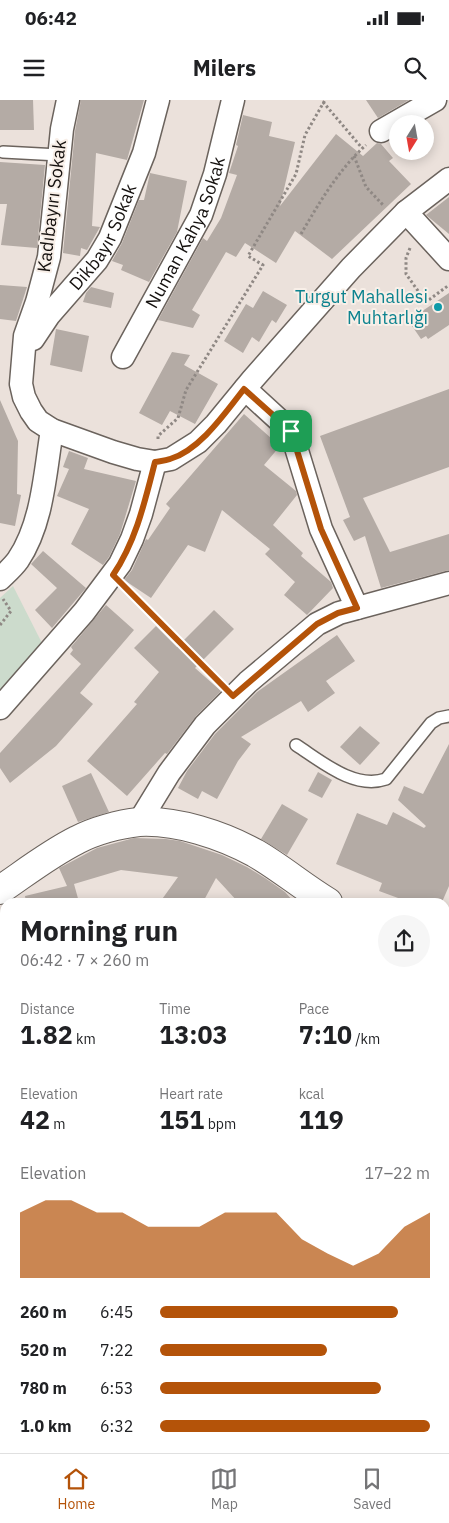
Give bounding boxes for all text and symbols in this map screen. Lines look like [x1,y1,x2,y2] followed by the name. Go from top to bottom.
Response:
[25,6,77,30] text: 06:42
[193,53,256,82] text: Milers
[20,54,48,82] icon: menu
[401,54,429,82] icon: search
[389,115,434,160] north arrow
[389,115,434,160] map controls
[32,138,71,274] street label: Kadıbayırı Sokak
[140,154,230,312] street label: Numan Kahya Sokak
[64,180,142,295] street label: Dikbayır Sokak
[295,285,428,329] place label: Turgut Mahallesi Muhtarlığı
[432,301,444,313] marker: Turgut Mahallesi Muhtarlığı
[270,410,312,452] pin
[277,417,305,445] icon: arrive
[20,912,178,949] text: Morning run
[378,915,430,967] button: share
[20,950,149,970] text: 06:42 · 7 × 260 m
[20,1000,75,1018] text: Distance
[159,1000,191,1018] text: Time
[299,1000,329,1018] text: Pace
[20,1018,73,1051] text: 1.82
[159,1018,228,1051] text: 13:03
[299,1018,352,1051] text: 7:10
[73,1030,96,1048] text: km
[352,1030,380,1048] text: /km
[20,1085,78,1103] text: Elevation
[159,1085,223,1103] text: Heart rate
[299,1085,324,1103] text: kcal
[20,1103,50,1136] text: 42
[159,1103,204,1136] text: 151
[299,1103,344,1136] text: 119
[50,1115,66,1133] text: m
[204,1115,236,1133] text: bpm
[20,1163,86,1183] text: Elevation
[364,1163,430,1183] text: 17–22 m
[20,1302,67,1322] text: 260 m
[100,1302,133,1322] text: 6:45
[20,1340,67,1360] text: 520 m
[100,1340,133,1360] text: 7:22
[20,1378,67,1398] text: 780 m
[100,1378,133,1398] text: 6:53
[20,1416,71,1436] text: 1.0 km
[100,1416,133,1436] text: 6:32
[58,1465,95,1513] tab: Home
[210,1465,238,1513] tab: Map
[353,1465,391,1513] tab: Saved

